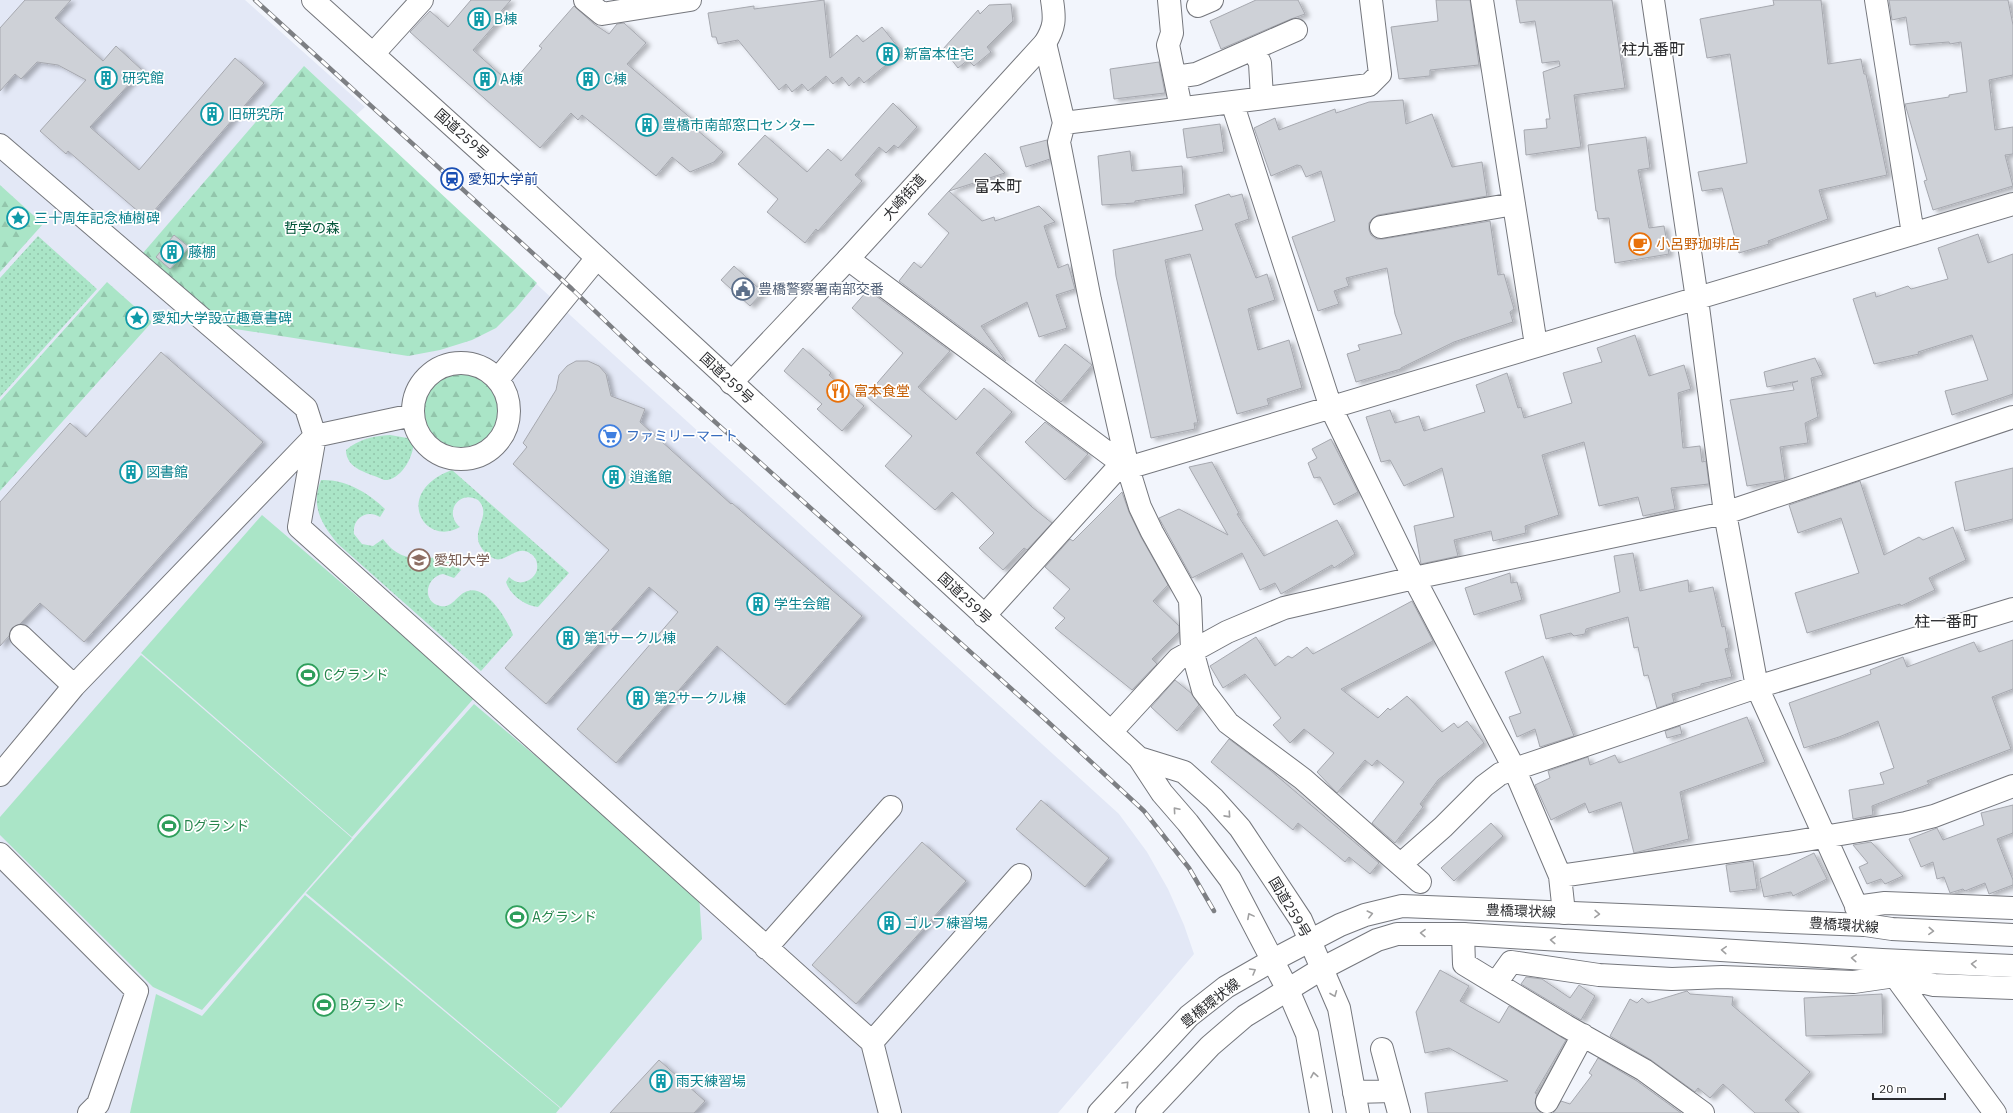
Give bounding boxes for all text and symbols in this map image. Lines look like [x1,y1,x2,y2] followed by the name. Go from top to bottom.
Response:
[466,6,492,32] building icon: B棟
[494,10,517,28] place label: B棟
[1621,39,1685,59] district label: 柱九番町
[875,41,901,67] building icon: 新富本住宅
[904,45,974,63] place label: 新富本住宅
[93,65,119,91] building icon: 研究館
[472,66,498,92] building icon: A棟
[575,66,601,92] building icon: C棟
[122,69,164,87] place label: 研究館
[500,70,523,88] place label: A棟
[604,70,627,88] place label: C棟
[199,101,225,127] building icon: 旧研究所
[228,105,284,123] place label: 旧研究所
[431,105,493,163] street label: 国道259号
[634,112,660,138] building icon: 豊橋市南部窓口センター
[662,116,816,134] place label: 豊橋市南部窓口センター
[439,166,465,192] station icon: 愛知大学前
[468,170,538,188] place label: 愛知大学前
[879,170,929,224] street label: 大崎街道
[974,176,1022,196] district label: 富本町
[5,205,31,231] place icon: 三十周年記念植樹碑
[34,209,160,227] place label: 三十周年記念植樹碑
[284,219,340,237] park label: 哲学の森
[1627,231,1653,257] cafe icon: 小呂野珈琲店
[1656,235,1740,253] place label: 小呂野珈琲店
[159,239,185,265] building icon: 藤棚
[188,243,216,261] place label: 藤棚
[730,276,756,302] public building icon: 豊橋警察署南部交番
[758,280,884,298] place label: 豊橋警察署南部交番
[124,305,150,331] place icon: 愛知大学設立趣意書碑
[152,309,292,327] place label: 愛知大学設立趣意書碑
[696,349,758,407] street label: 国道259号
[825,378,851,404] restaurant icon: 富本食堂
[854,382,910,400] place label: 富本食堂
[597,423,623,449] supermarket icon: ファミリーマート
[626,427,738,445] place label: ファミリーマート
[118,459,144,485] building icon: 図書館
[146,463,188,481] place label: 図書館
[601,464,627,490] building icon: 逍遙館
[630,468,672,486] place label: 逍遙館
[406,547,432,573] school or university icon: 愛知大学
[434,551,490,569] place label: 愛知大学
[934,569,996,627] street label: 国道259号
[745,591,771,617] building icon: 学生会館
[774,595,830,613] place label: 学生会館
[1914,611,1978,631] district label: 柱一番町
[555,625,581,651] building icon: 第1サークル棟
[584,629,676,647] place label: 第1サークル棟
[295,662,321,688] sports icon: Cグランド
[324,666,389,684] place label: Cグランド
[625,685,651,711] building icon: 第2サークル棟
[654,689,746,707] place label: 第2サークル棟
[1174,807,1181,814] one-way arrow
[1224,810,1231,818] one-way arrow
[156,813,182,839] sports icon: Dグランド
[184,817,249,835] place label: Dグランド
[1265,874,1315,940] street label: 国道259号
[1486,901,1556,921] street label: 豊橋環状線
[504,904,530,930] sports icon: Aグランド
[532,908,597,926] place label: Aグランド
[876,910,902,936] building icon: ゴルフ練習場
[1366,910,1373,919] one-way arrow
[1594,910,1600,918] one-way arrow
[1247,913,1254,921] one-way arrow
[904,914,988,932] place label: ゴルフ練習場
[1808,914,1880,936] street label: 豊橋環状線
[1928,926,1934,935] one-way arrow
[1420,929,1426,937] one-way arrow
[1549,935,1556,944] one-way arrow
[1721,946,1727,955] one-way arrow
[1851,954,1857,963] one-way arrow
[1971,960,1977,968] one-way arrow
[1249,968,1256,975] one-way arrow
[1177,974,1243,1032] street label: 豊橋環状線
[1329,991,1337,998] one-way arrow
[311,992,337,1018] sports icon: Bグランド
[340,996,405,1014] place label: Bグランド
[648,1068,674,1094] building icon: 雨天練習場
[1310,1071,1319,1078] one-way arrow
[676,1072,746,1090] place label: 雨天練習場
[1873,1075,1945,1101] scale bar
[1121,1081,1128,1089] one-way arrow
[1879,1081,1907,1096] text: 20 m

